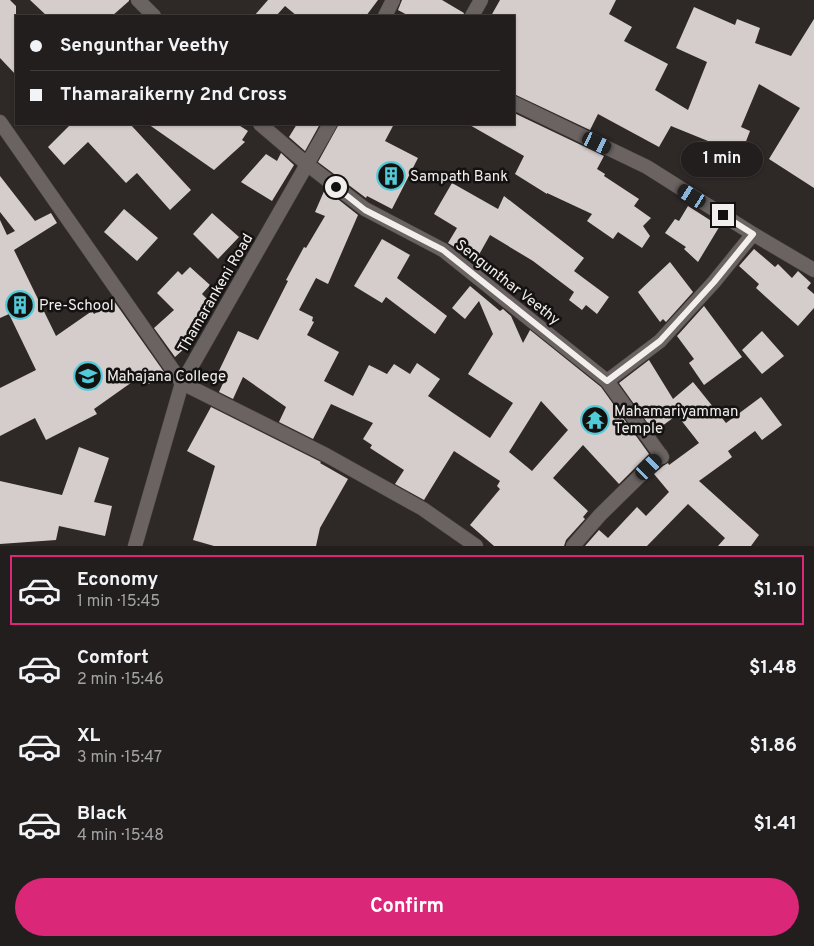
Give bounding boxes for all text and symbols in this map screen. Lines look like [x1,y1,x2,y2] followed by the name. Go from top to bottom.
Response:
[60,34,229,58] text: Sengunthar Veethy
[60,83,287,107] text: Thamaraikerny 2nd Cross
[580,130,613,156] car
[682,142,764,178] callout: 1 min
[703,149,741,169] text: 1 min
[376,161,406,191] building icon: Sampath Bank
[410,168,508,187] place label: Sampath Bank
[325,176,347,198] route start
[675,182,708,210] car
[712,204,734,226] route end
[174,231,258,357] street label: Thamarankeni Road
[451,236,563,330] street label: Sengunthar Veethy
[5,290,35,320] building icon: Pre-School
[39,297,114,316] place label: Pre-School
[73,361,103,391] school or university icon: Mahajana College
[107,368,226,387] place label: Mahajana College
[614,403,738,439] place label: Mahamariyamman Temple
[580,405,610,435] temple icon: Mahamariyamman Temple
[632,451,665,483] car
[17,568,62,613] icon: car
[77,568,158,592] text: Economy
[753,578,797,602] text: $1.10
[77,592,160,612] text: 1 min · 15:45
[17,646,62,691] icon: car
[77,646,149,670] text: Comfort
[749,656,797,680] text: $1.48
[77,670,164,690] text: 2 min · 15:46
[17,724,62,769] icon: car
[77,724,100,748] text: XL
[750,734,797,758] text: $1.86
[77,748,162,768] text: 3 min · 15:47
[17,802,62,847] icon: car
[77,802,127,826] text: Black
[753,812,797,836] text: $1.41
[77,826,164,846] text: 4 min · 15:48
[15,878,799,936] button: Confirm

